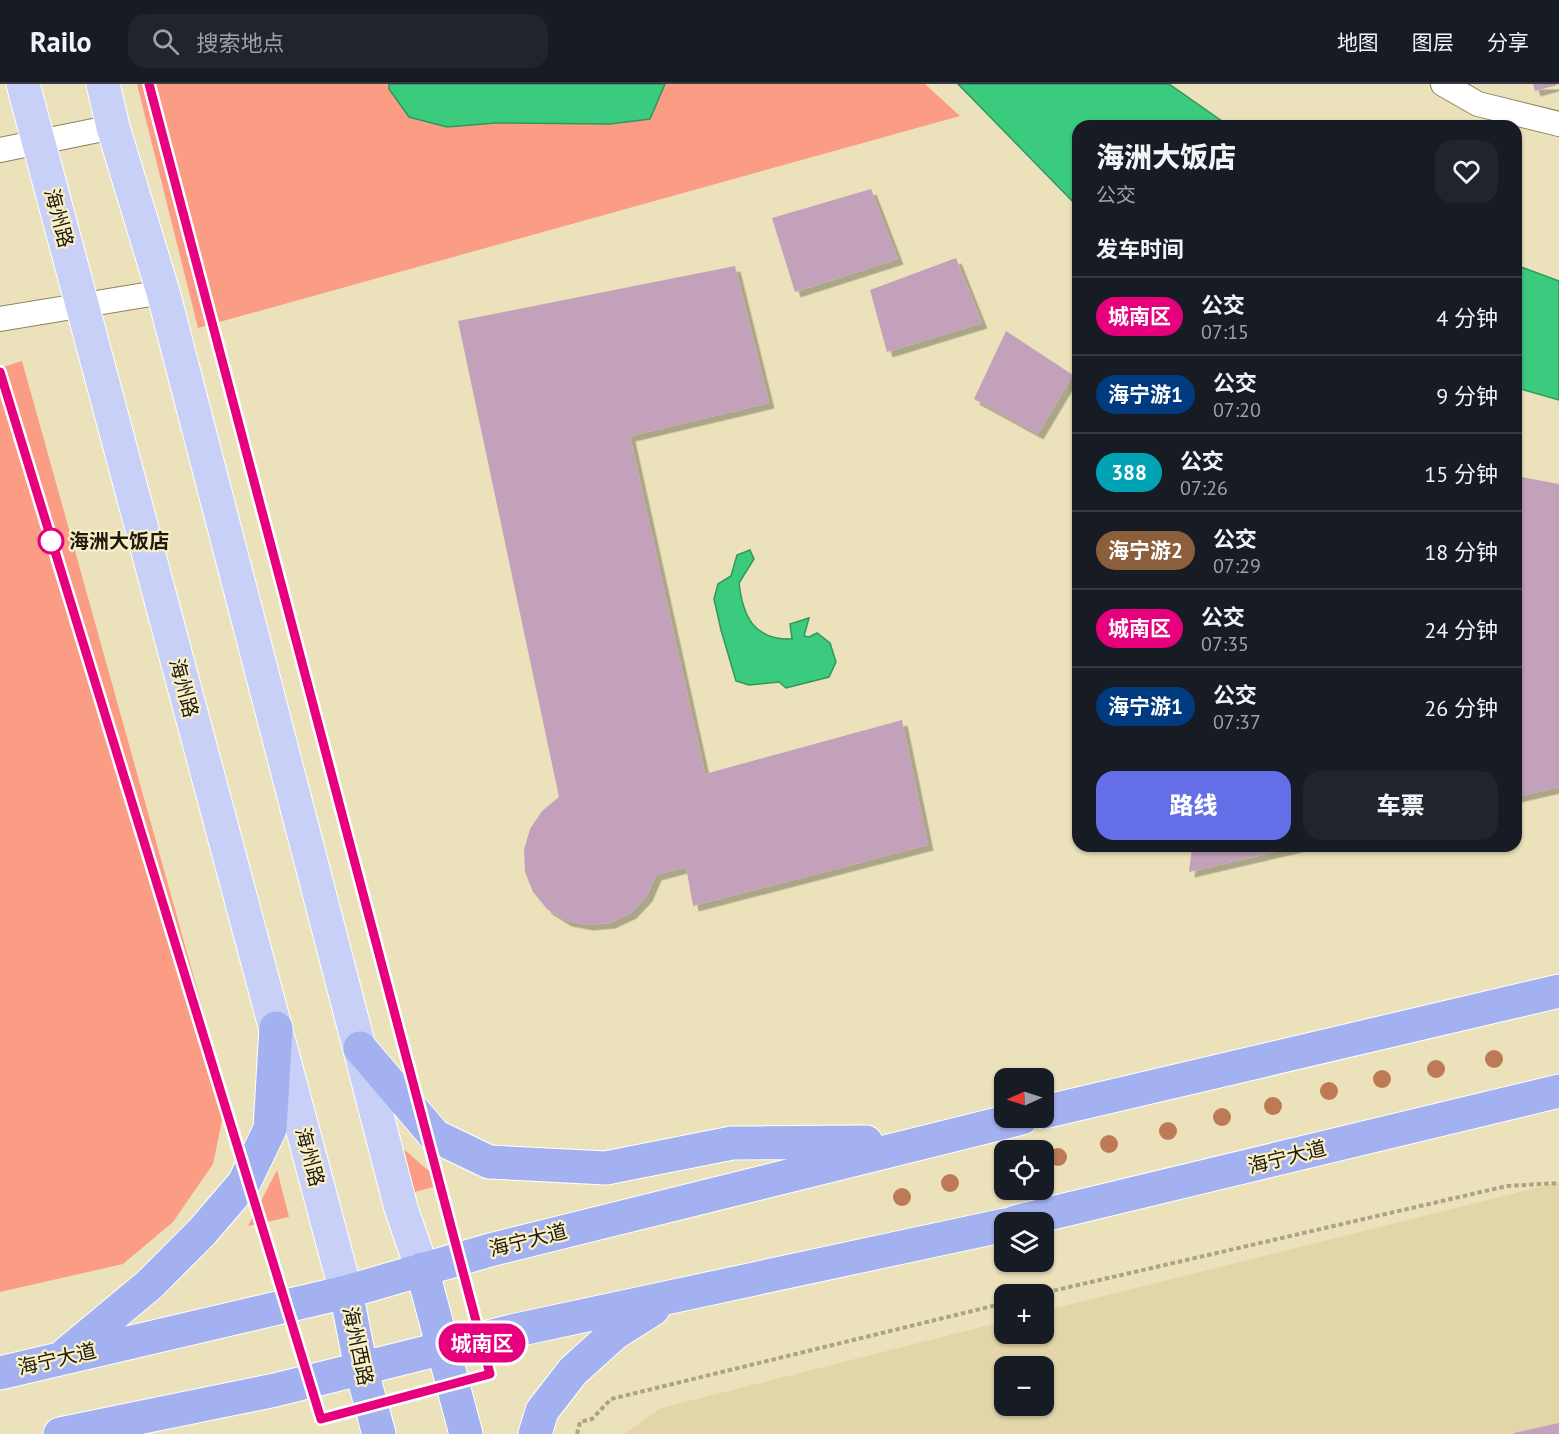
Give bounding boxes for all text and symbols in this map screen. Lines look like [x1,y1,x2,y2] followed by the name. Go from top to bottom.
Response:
[128,14,548,68] search box
[30,23,92,60] text: Railo
[149,25,182,58] icon: search
[197,29,285,57] text: 搜索地点
[1337,29,1379,56] text: 地图
[1412,29,1454,56] text: 图层
[1487,29,1529,56] text: 分享
[1096,138,1236,175] text: 海洲大饭店
[1435,140,1498,203] button: heart
[1096,182,1136,208] text: 公交
[39,186,79,250] street label: 海州路
[1096,235,1184,263] text: 发车时间
[1201,291,1245,319] text: 公交
[1108,303,1171,330] text: 城南区
[1436,304,1498,332] text: 4 分钟
[1201,319,1249,345] text: 07:15
[1213,369,1257,397] text: 公交
[1108,381,1183,408] text: 海宁游1
[1436,382,1498,410] text: 9 分钟
[1213,397,1261,423] text: 07:20
[1180,447,1224,475] text: 公交
[1111,459,1147,486] text: 388
[1424,460,1498,488] text: 15 分钟
[1180,475,1228,501] text: 07:26
[1213,525,1257,553] text: 公交
[38,528,64,554] marker: 海洲大饭店
[69,528,169,554] place label: 海洲大饭店
[1108,537,1183,564] text: 海宁游2
[1424,538,1498,566] text: 18 分钟
[1213,553,1261,579] text: 07:29
[1201,603,1245,631] text: 公交
[1108,615,1171,642] text: 城南区
[1424,616,1498,644] text: 24 分钟
[1201,631,1249,657] text: 07:35
[164,656,204,720] street label: 海州路
[1213,681,1257,709] text: 公交
[1108,693,1183,720] text: 海宁游1
[1424,694,1498,722] text: 26 分钟
[1213,709,1261,735] text: 07:37
[1096,771,1291,840] button: 路线
[1303,771,1498,840] button: 车票
[994,1068,1054,1128] north arrow
[994,1068,1054,1416] map controls
[290,1125,330,1189] street label: 海州路
[1245,1135,1329,1179] street label: 海宁大道
[994,1140,1054,1200] button: locate
[994,1212,1054,1272] button: layers
[486,1218,570,1262] street label: 海宁大道
[994,1284,1054,1344] button: +
[337,1304,379,1388] street label: 海州西路
[448,1324,516,1362] line badge: 城南区
[451,1330,514,1357] text: 城南区
[15,1337,99,1381] street label: 海宁大道
[994,1356,1054,1416] button: −

